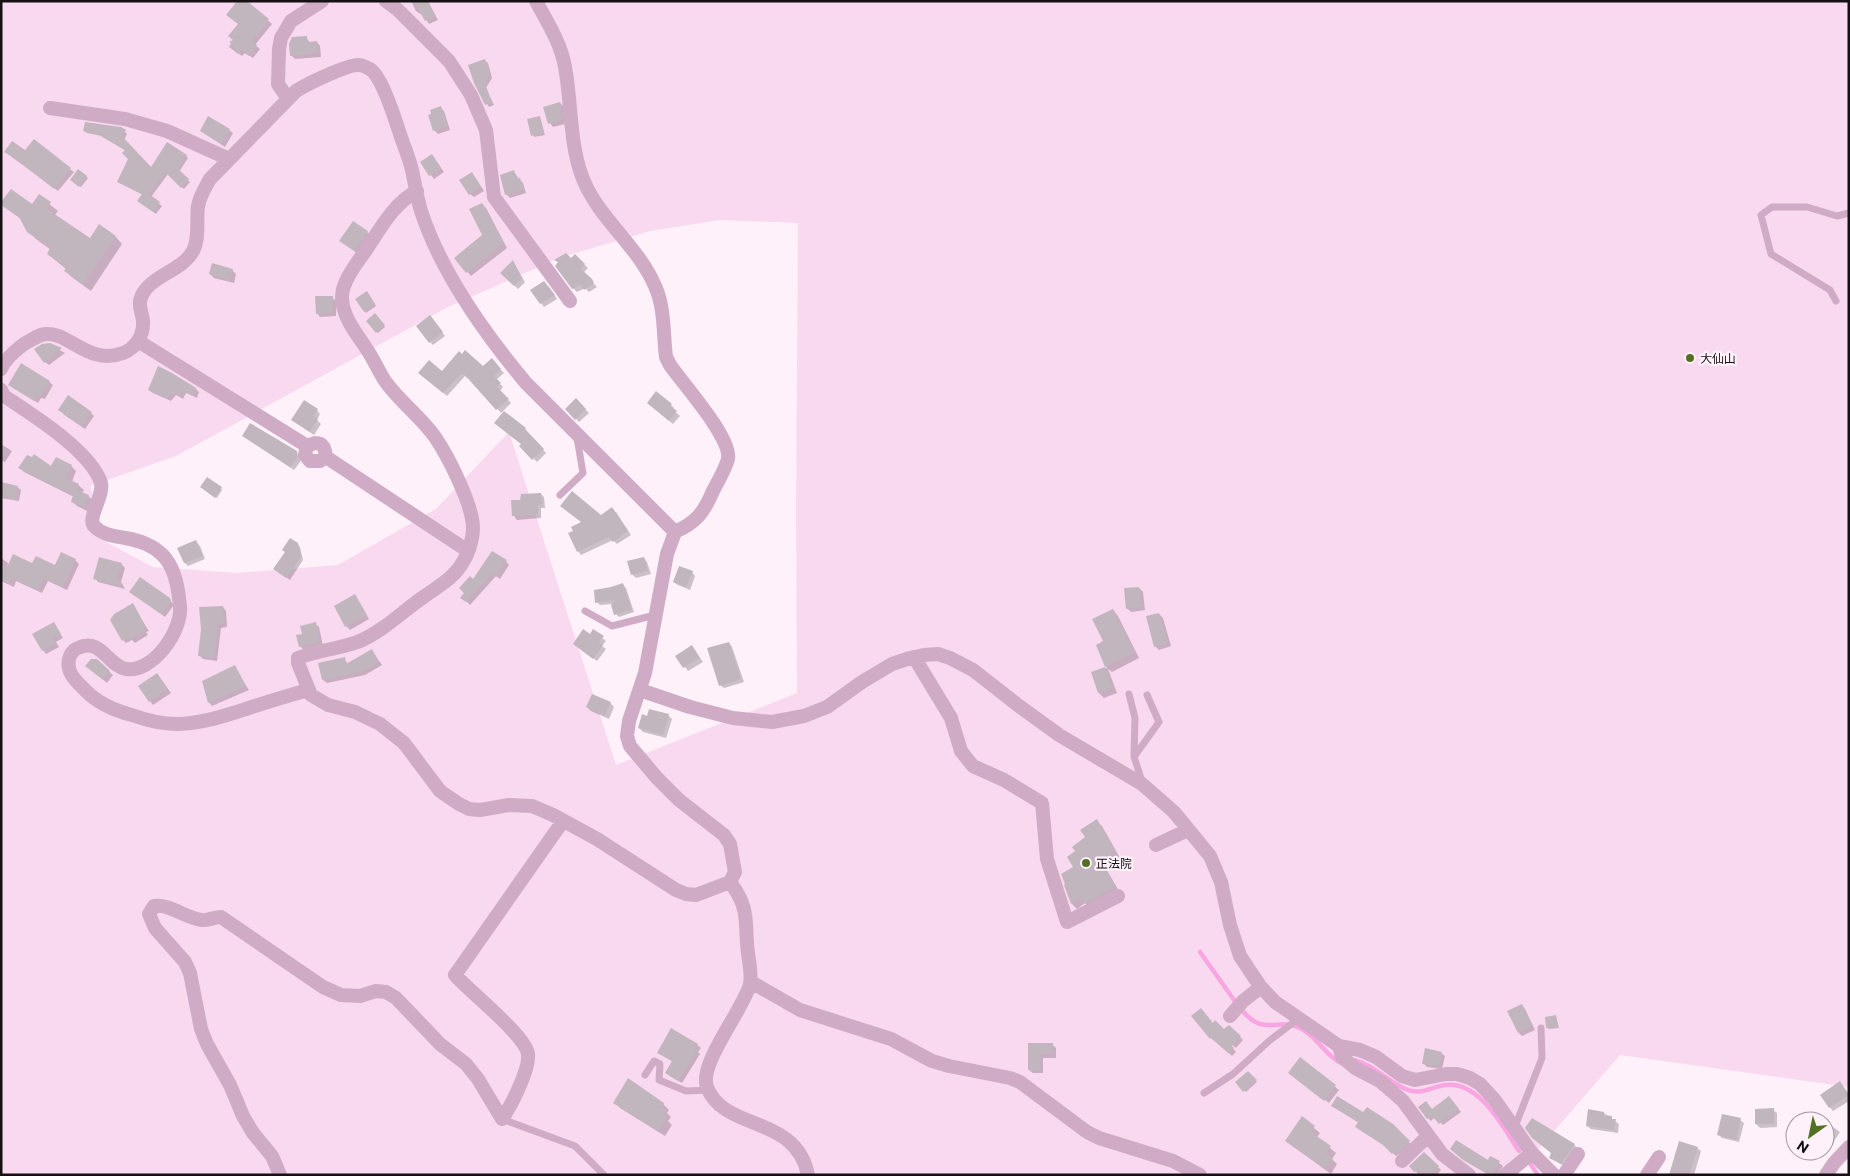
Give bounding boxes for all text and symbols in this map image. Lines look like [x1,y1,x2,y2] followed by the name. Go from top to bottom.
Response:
[1700,351,1736,365] place label: 大仙山
[1684,352,1696,364] marker: 大仙山
[1096,856,1132,870] place label: 正法院
[1080,857,1092,869] marker: 正法院
[1785,1111,1835,1161] north arrow
[1794,1137,1812,1157] text: N

